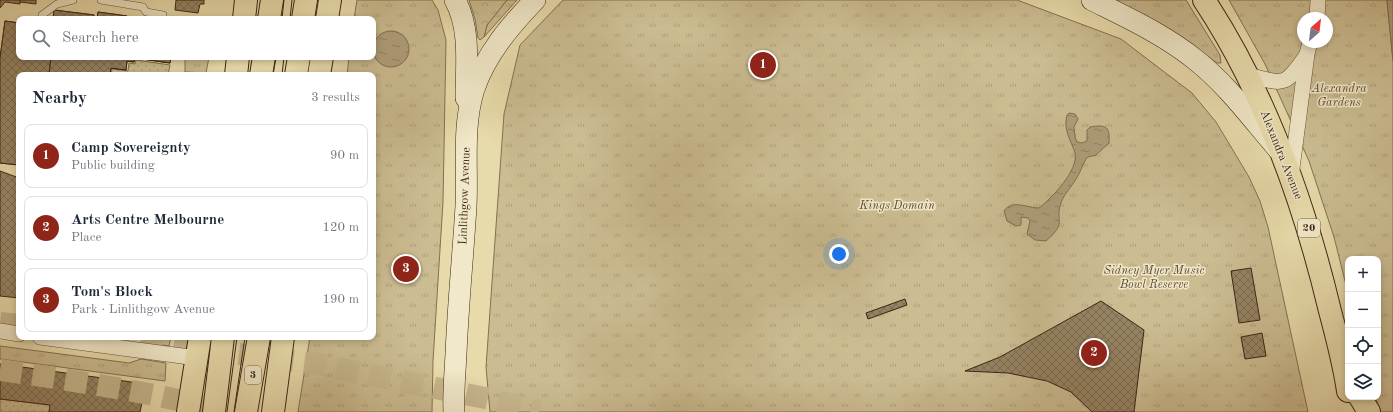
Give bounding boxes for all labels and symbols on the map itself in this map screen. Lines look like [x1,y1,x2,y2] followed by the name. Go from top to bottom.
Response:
[1297,12,1333,48] north arrow
[750,50,776,80] pin: 1
[1310,83,1367,109] park label: Alexandra Gardens
[1258,109,1305,202] street label: Alexandra Avenue
[457,146,473,245] street label: Linlithgow Avenue
[858,200,935,212] park label: Kings Domain
[1298,219,1320,237] road number: 20
[829,244,849,264] your location
[393,254,419,284] pin: 3
[1103,265,1205,291] park label: Sidney Myer Music Bowl Reserve
[1081,338,1107,368] pin: 2
[245,366,261,384] road number: 3

